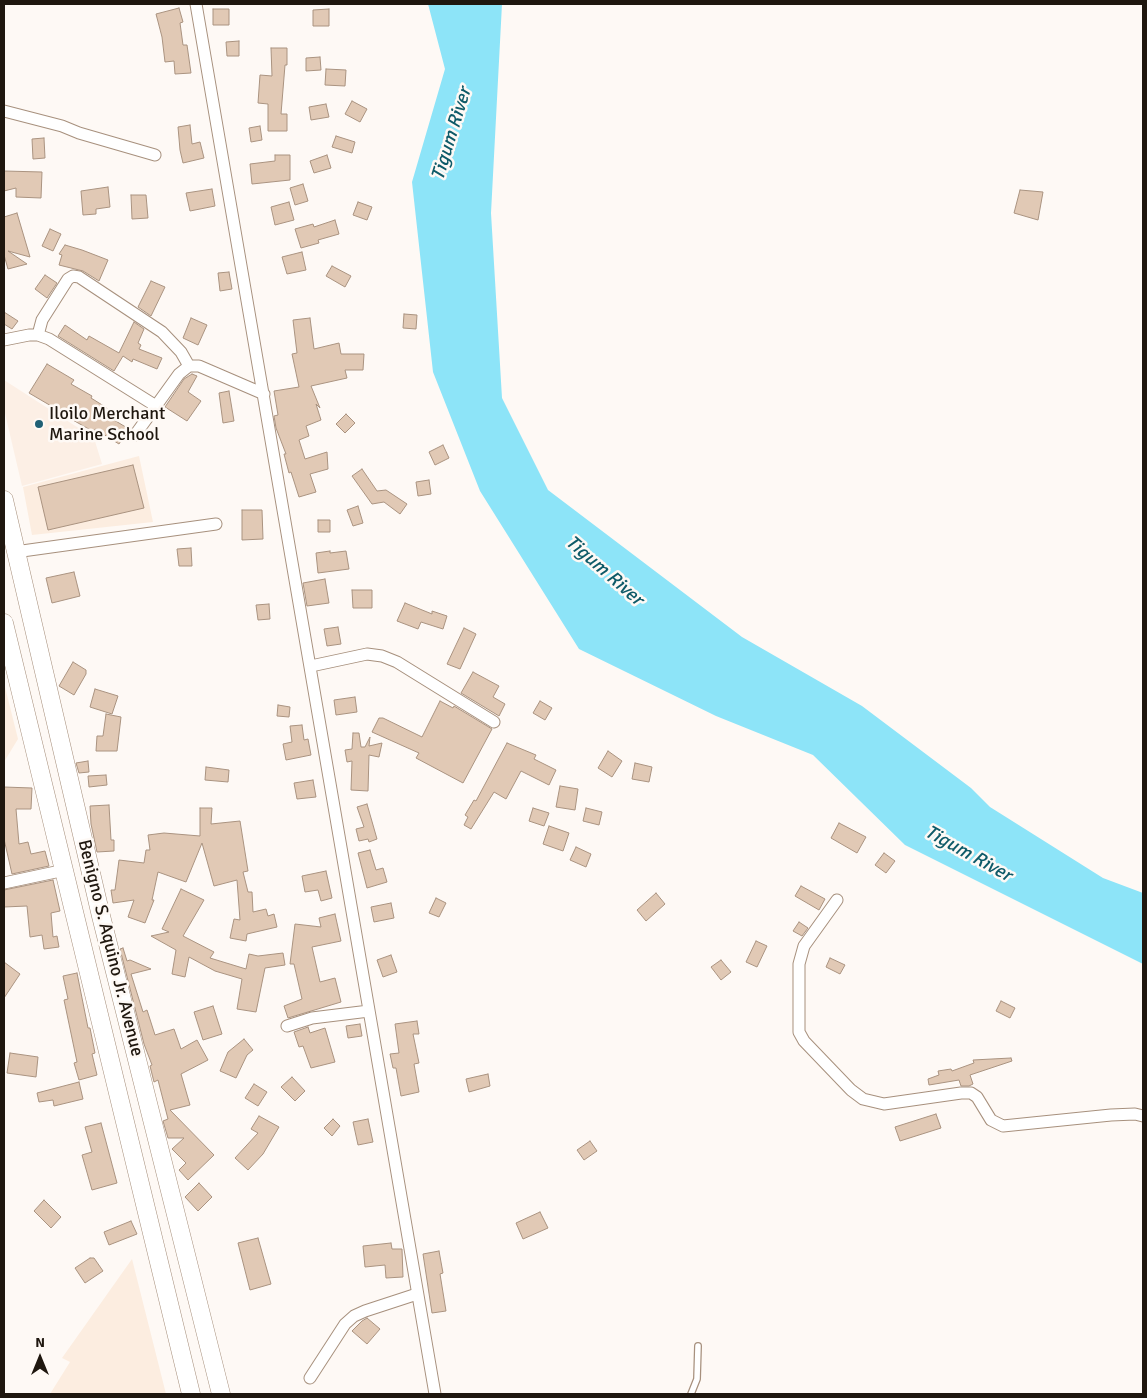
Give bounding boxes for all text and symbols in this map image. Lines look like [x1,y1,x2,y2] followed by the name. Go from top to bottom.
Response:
[427,85,477,183] water label: Tigum River
[49,403,165,446] place label: Iloilo Merchant Marine School
[33,418,45,430] marker: Iloilo Merchant Marine School
[560,531,648,611] water label: Tigum River
[921,821,1015,887] water label: Tigum River
[73,837,147,1059] street label: Benigno S. Aquino Jr. Avenue
[15,1333,65,1383] north arrow
[35,1334,45,1351] text: N

